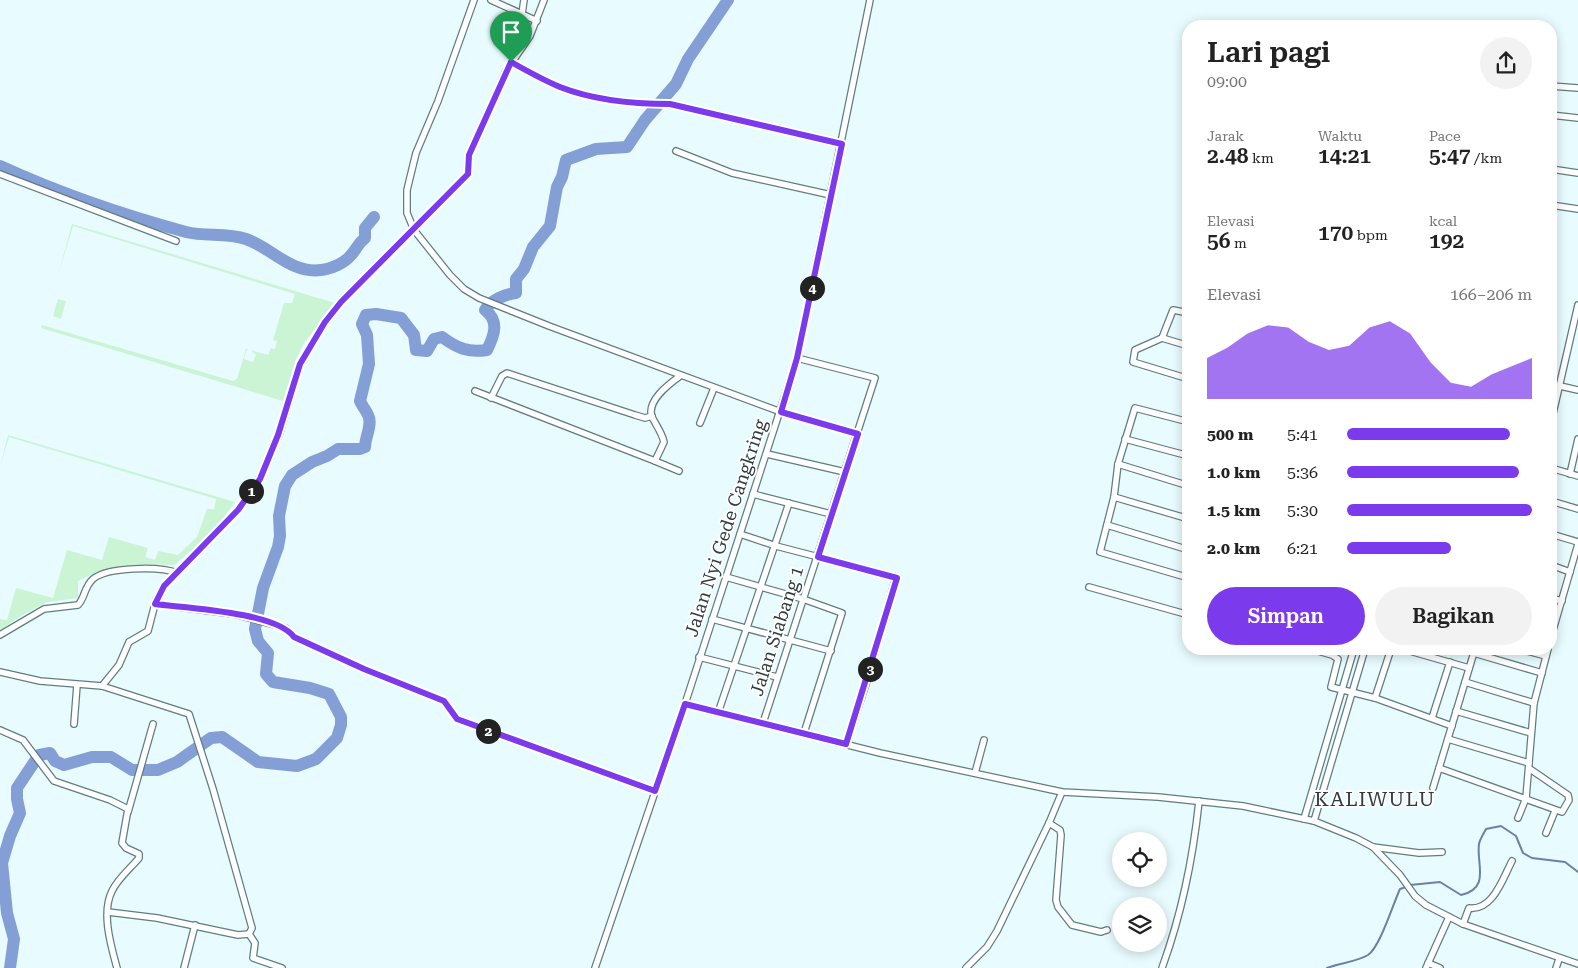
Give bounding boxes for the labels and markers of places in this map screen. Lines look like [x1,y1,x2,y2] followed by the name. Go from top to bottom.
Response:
[490,11,532,62] pin
[800,276,824,300] pin: 4
[238,478,264,504] pin: 1
[858,656,882,682] pin: 3
[476,718,500,744] pin: 2

